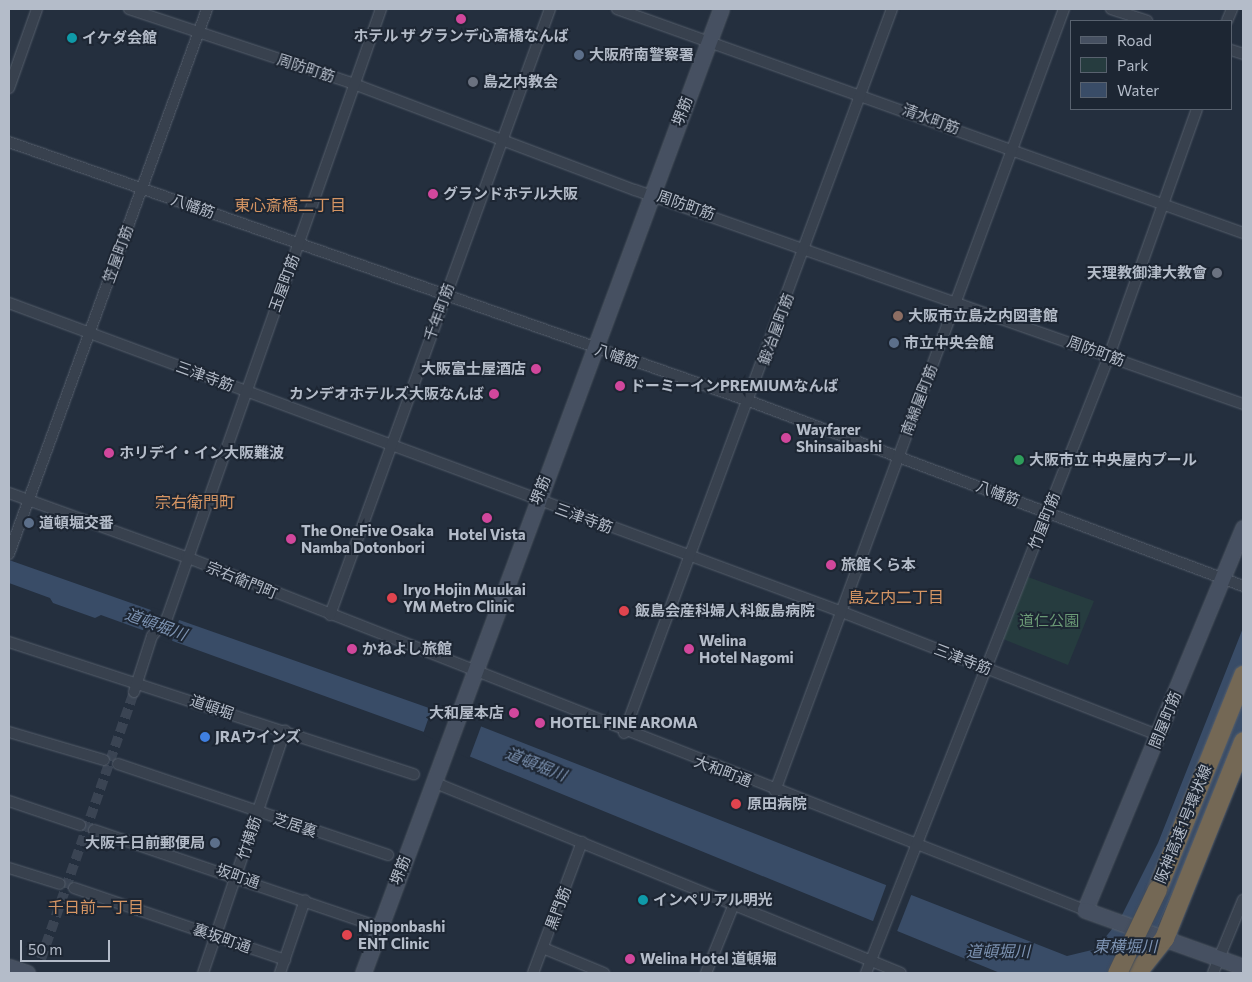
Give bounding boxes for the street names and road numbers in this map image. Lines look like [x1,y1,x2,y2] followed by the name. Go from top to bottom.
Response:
[275,50,337,86] street label: 周防町筋
[668,94,696,128] street label: 堺筋
[900,100,962,138] street label: 清水町筋
[655,187,717,223] street label: 周防町筋
[169,190,217,222] street label: 八幡筋
[99,223,137,285] street label: 笠屋町筋
[265,252,303,314] street label: 玉屋町筋
[420,281,458,343] street label: 千年町筋
[755,291,797,367] street label: 鍛冶屋町筋
[1065,332,1127,370] street label: 周防町筋
[593,340,641,372] street label: 八幡筋
[174,357,236,395] street label: 三津寺筋
[897,362,941,438] street label: 南綿屋町筋
[526,473,554,507] street label: 堺筋
[974,477,1022,509] street label: 八幡筋
[1025,490,1063,552] street label: 竹屋町筋
[553,499,615,537] street label: 三津寺筋
[204,558,280,602] street label: 宗右衛門町
[932,640,994,678] street label: 三津寺筋
[1145,689,1185,751] street label: 問屋町筋
[188,691,236,723] street label: 道頓堀
[692,752,754,790] street label: 大和町通
[1151,762,1215,886] street label: 阪神高速1号環状線
[271,809,319,841] street label: 芝居裏
[233,814,265,862] street label: 竹横筋
[386,853,414,887] street label: 堺筋
[214,860,262,892] street label: 坂町通
[542,884,574,932] street label: 黒門筋
[191,920,253,956] street label: 裏坂町通

